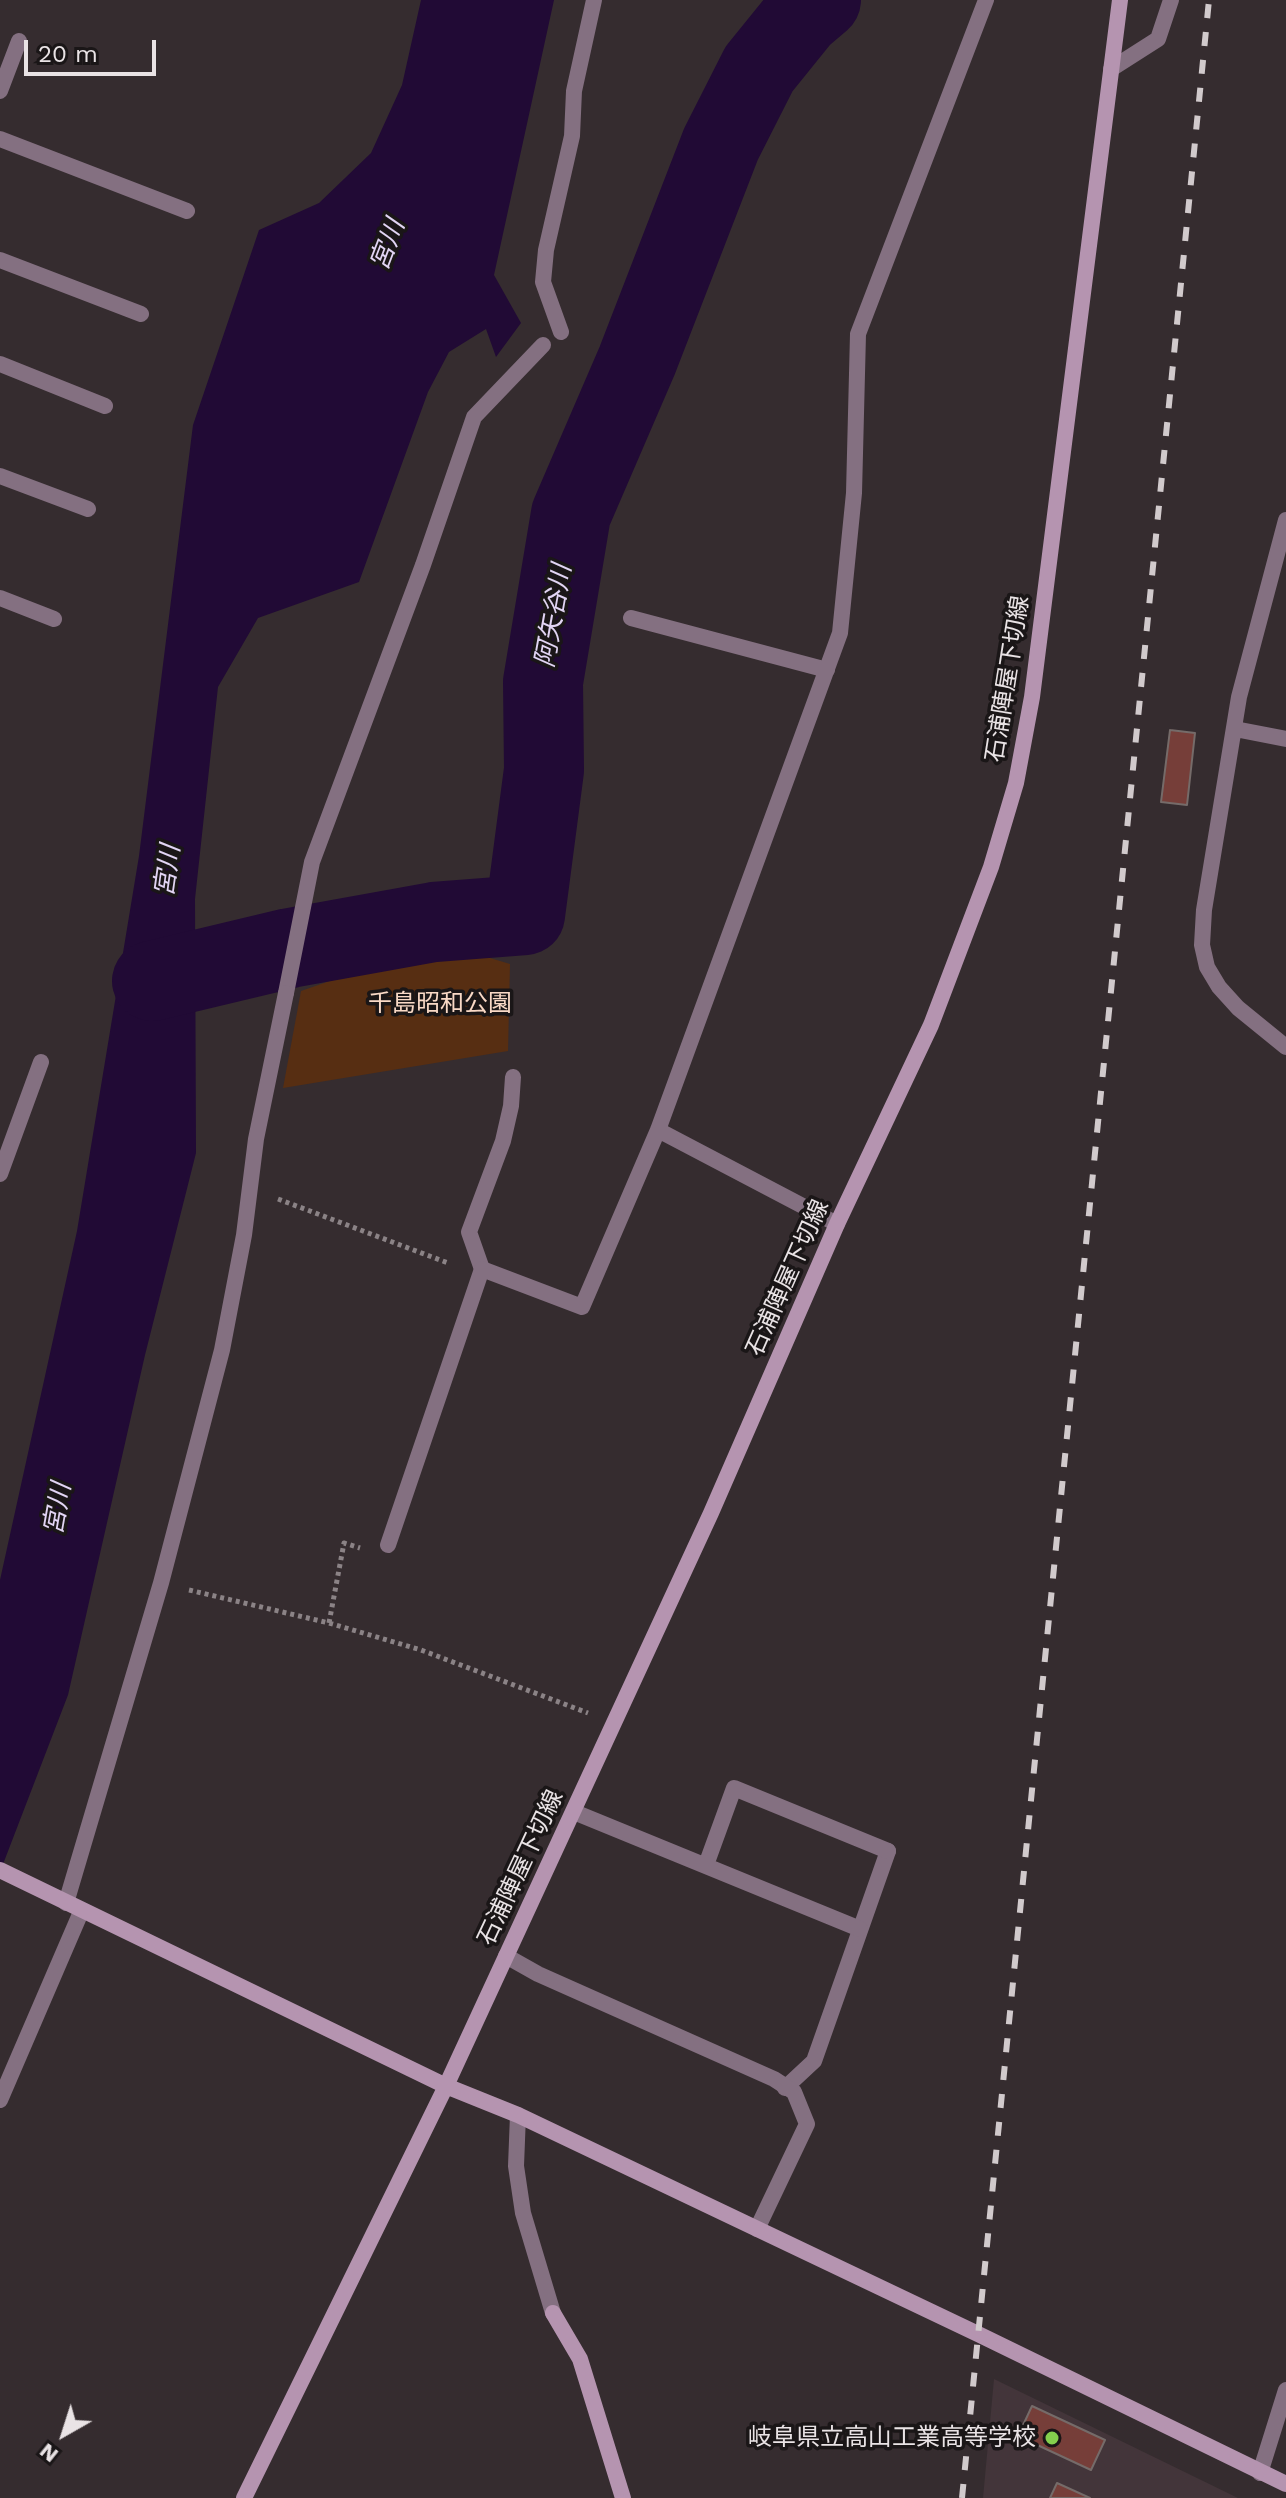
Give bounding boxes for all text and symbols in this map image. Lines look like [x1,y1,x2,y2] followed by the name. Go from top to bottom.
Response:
[28,24,160,74] scale bar
[38,40,98,68] text: 20 m
[364,215,412,275] water label: 宮川
[530,562,578,670] water label: 阿矢谷川
[981,594,1035,764] street label: 石浦陣屋下切線
[149,843,187,899] water label: 宮川
[368,990,512,1018] park label: 千島昭和公園
[741,1195,835,1361] street label: 石浦陣屋下切線
[38,1481,78,1537] water label: 宮川
[472,1786,570,1950] street label: 石浦陣屋下切線
[24,2394,104,2474] north arrow
[748,2424,1036,2452] place label: 岐阜県立高山工業高等学校
[1043,2429,1061,2447] marker: 岐阜県立高山工業高等学校
[34,2438,63,2468] text: N

